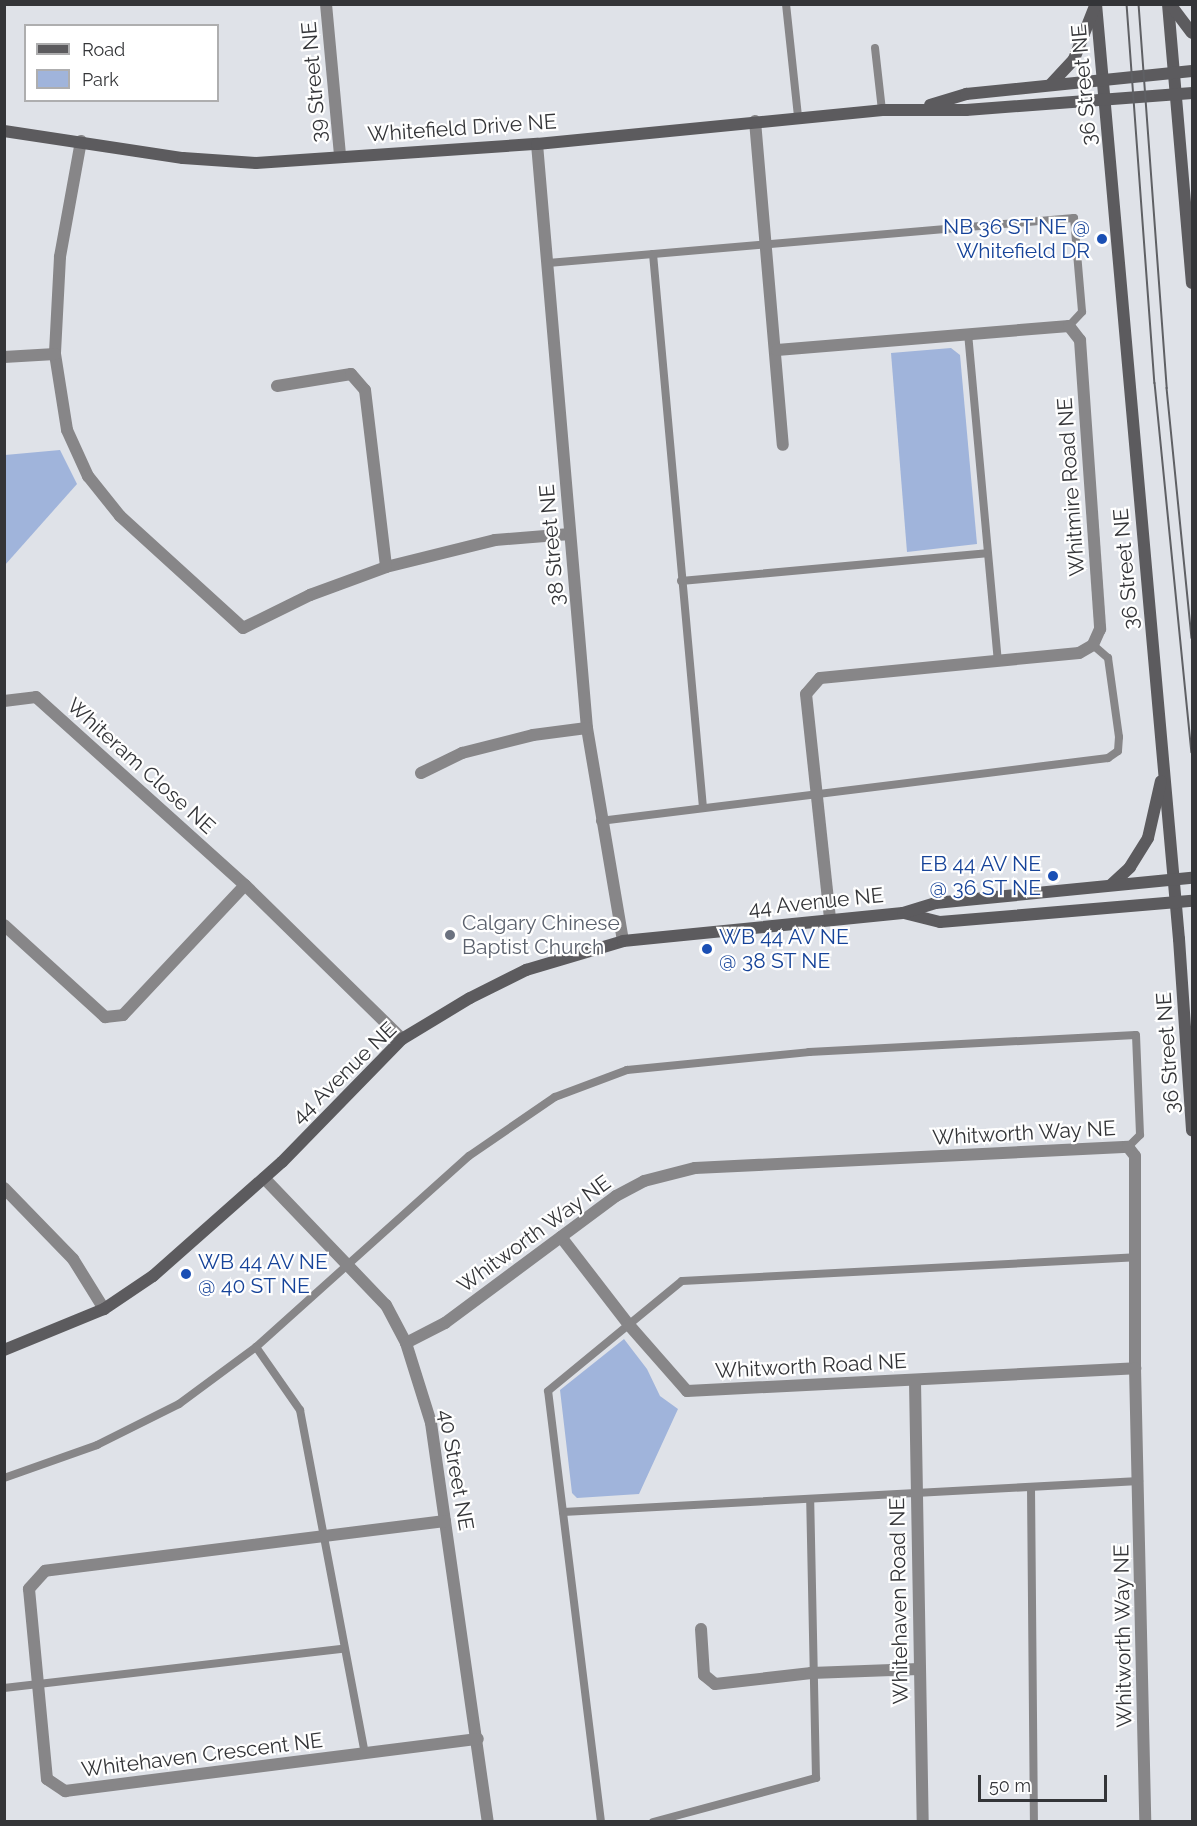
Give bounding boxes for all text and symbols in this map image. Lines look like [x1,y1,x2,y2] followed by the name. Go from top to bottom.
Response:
[296,20,332,144] street label: 39 Street NE
[1066,23,1102,147] street label: 36 Street NE
[24,24,219,102] legend
[82,39,125,60] text: Road
[82,69,119,90] text: Park
[367,109,557,147] street label: Whitefield Drive NE
[942,214,1090,264] place label: NB 36 ST NE @ Whitefield DR
[1095,232,1109,246] marker: NB 36 ST NE @ Whitefield DR
[1052,397,1090,577] street label: Whitmire Road NE
[534,483,570,607] street label: 38 Street NE
[1108,507,1144,631] street label: 36 Street NE
[62,693,220,839] street label: Whiteram Close NE
[919,851,1041,901] place label: EB 44 AV NE @ 36 ST NE
[1046,869,1060,883] marker: EB 44 AV NE @ 36 ST NE
[747,882,885,922] street label: 44 Avenue NE
[462,910,620,960] place label: Calgary Chinese Baptist Church
[719,924,850,974] place label: WB 44 AV NE @ 38 ST NE
[443,928,457,942] marker: Calgary Chinese Baptist Church
[700,942,714,956] marker: WB 44 AV NE @ 38 ST NE
[1151,991,1185,1115] street label: 36 Street NE
[286,1017,402,1129] street label: 44 Avenue NE
[931,1116,1117,1150] street label: Whitworth Way NE
[452,1170,616,1298] street label: Whitworth Way NE
[198,1249,329,1299] place label: WB 44 AV NE @ 40 ST NE
[179,1267,193,1281] marker: WB 44 AV NE @ 40 ST NE
[715,1348,907,1384] street label: Whitworth Road NE
[433,1408,479,1532] street label: 40 Street NE
[885,1497,913,1705] street label: Whitehaven Road NE
[1109,1543,1137,1729] street label: Whitworth Way NE
[80,1728,324,1782] street label: Whitehaven Crescent NE
[981,1763,1110,1801] scale bar
[989,1775,1031,1796] text: 50 m

